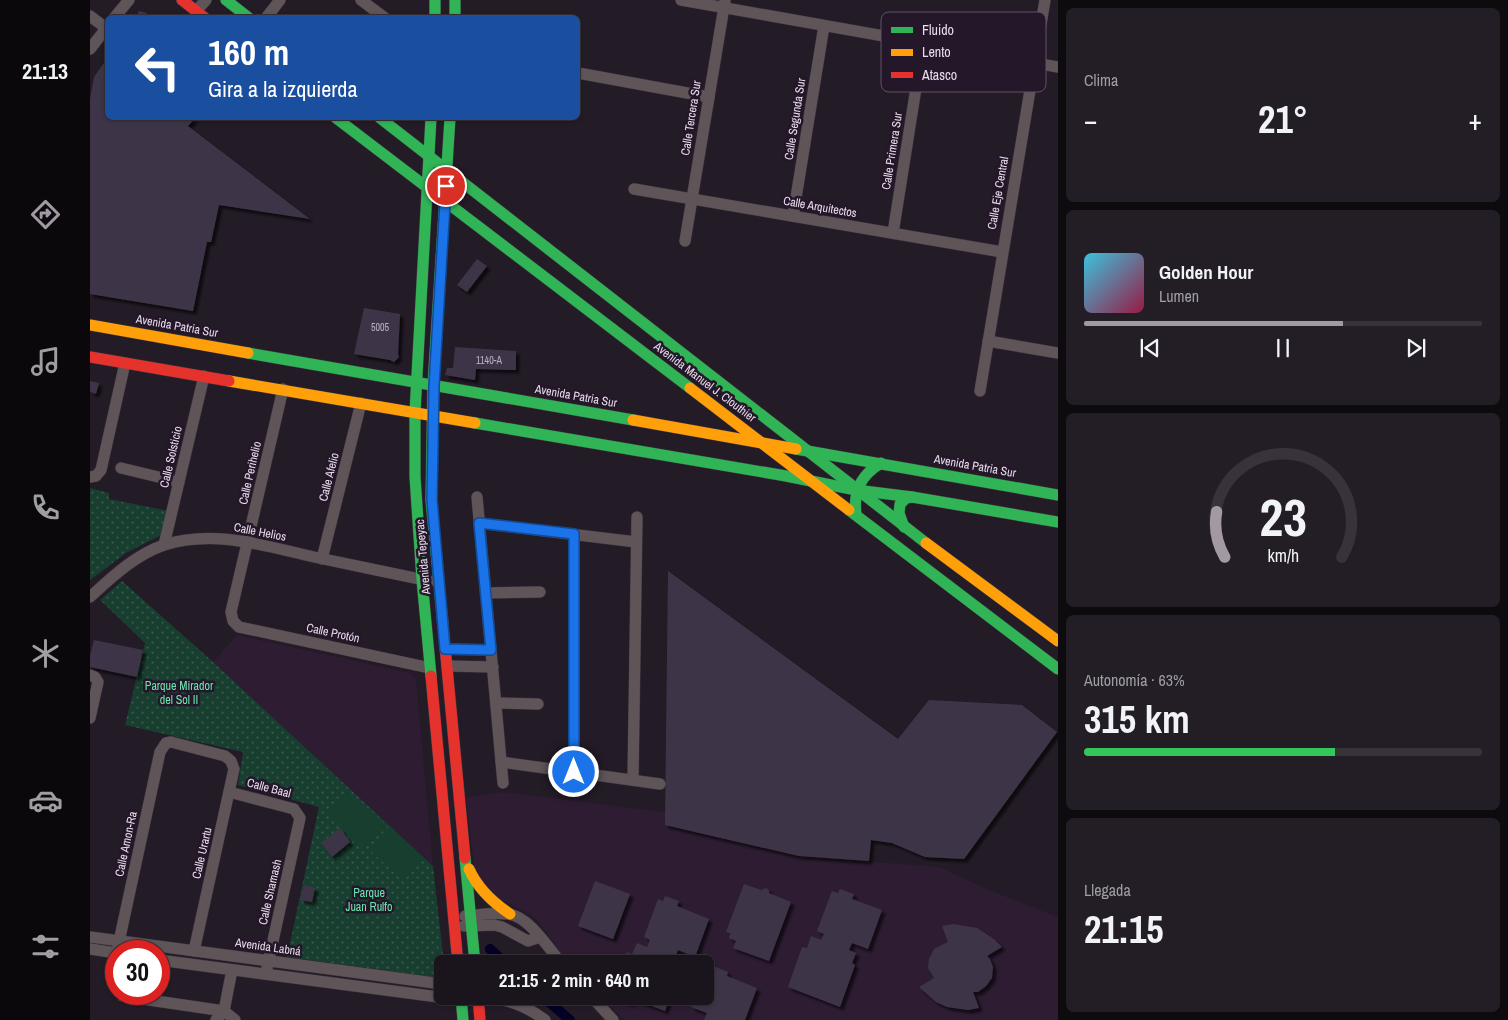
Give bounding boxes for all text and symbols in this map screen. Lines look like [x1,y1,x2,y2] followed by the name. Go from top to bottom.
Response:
[881,12,1046,92] legend
[922,21,954,39] text: Fluido
[208,29,289,76] text: 160 m
[125,35,190,100] icon: left
[922,43,951,61] text: Lento
[22,56,68,86] text: 21:13
[921,66,957,84] text: Atasco
[1084,69,1118,91] text: Clima
[208,74,357,104] text: Gira a la izquierda
[781,76,809,161] street label: Calle Segunda Sur
[677,79,705,157] street label: Calle Tercera Sur
[1258,94,1308,145] text: 21°
[1084,101,1097,139] text: −
[1469,101,1482,139] text: +
[878,110,906,191] street label: Calle Primera Sur
[984,155,1012,231] street label: Calle Eje Central
[425,165,467,207] pin
[432,172,460,200] icon: arrive
[782,193,858,221] street label: Calle Arquitectos
[28,197,63,232] icon: directions
[1159,259,1253,285] text: Golden Hour
[1159,285,1199,307] text: Lumen
[134,311,220,341] street label: Avenida Patria Sur
[371,321,390,334] house number: 5005
[1136,334,1164,362] icon: previous
[1269,334,1297,362] icon: pause
[1402,334,1430,362] icon: next
[650,338,760,426] street label: Avenida Manuel J. Clouthier
[28,344,63,379] icon: music
[476,354,502,367] house number: 1140-A
[533,381,619,411] street label: Avenida Patria Sur
[156,425,186,489] street label: Calle Solsticio
[235,440,265,506] street label: Calle Perihelio
[315,451,343,503] street label: Calle Afelio
[932,451,1018,481] street label: Avenida Patria Sur
[1259,482,1307,552] text: 23
[28,490,63,525] icon: phone
[232,519,288,545] street label: Calle Helios
[412,519,434,596] street label: Avenida Tepeyac
[1267,544,1299,568] text: km/h
[305,620,361,646] street label: Calle Protón
[28,636,63,671] icon: climate
[1084,669,1185,691] text: Autonomía · 63%
[145,678,214,708] park label: Parque Mirador del Sol II
[1084,694,1190,745] text: 315 km
[547,745,599,797] position arrow
[245,774,293,802] street label: Calle Baal
[28,783,63,818] icon: car
[111,809,141,878] street label: Calle Amon-Ra
[188,826,216,880] street label: Calle Urartu
[255,858,285,926] street label: Calle Shamash
[1084,879,1131,901] text: Llegada
[345,885,393,915] park label: Parque Juan Rulfo
[1084,904,1164,955] text: 21:15
[28,929,63,964] icon: filters
[233,934,302,960] street label: Avenida Labná
[105,940,170,1005] speed limit sign: 30
[499,967,649,993] text: 21:15 · 2 min · 640 m

